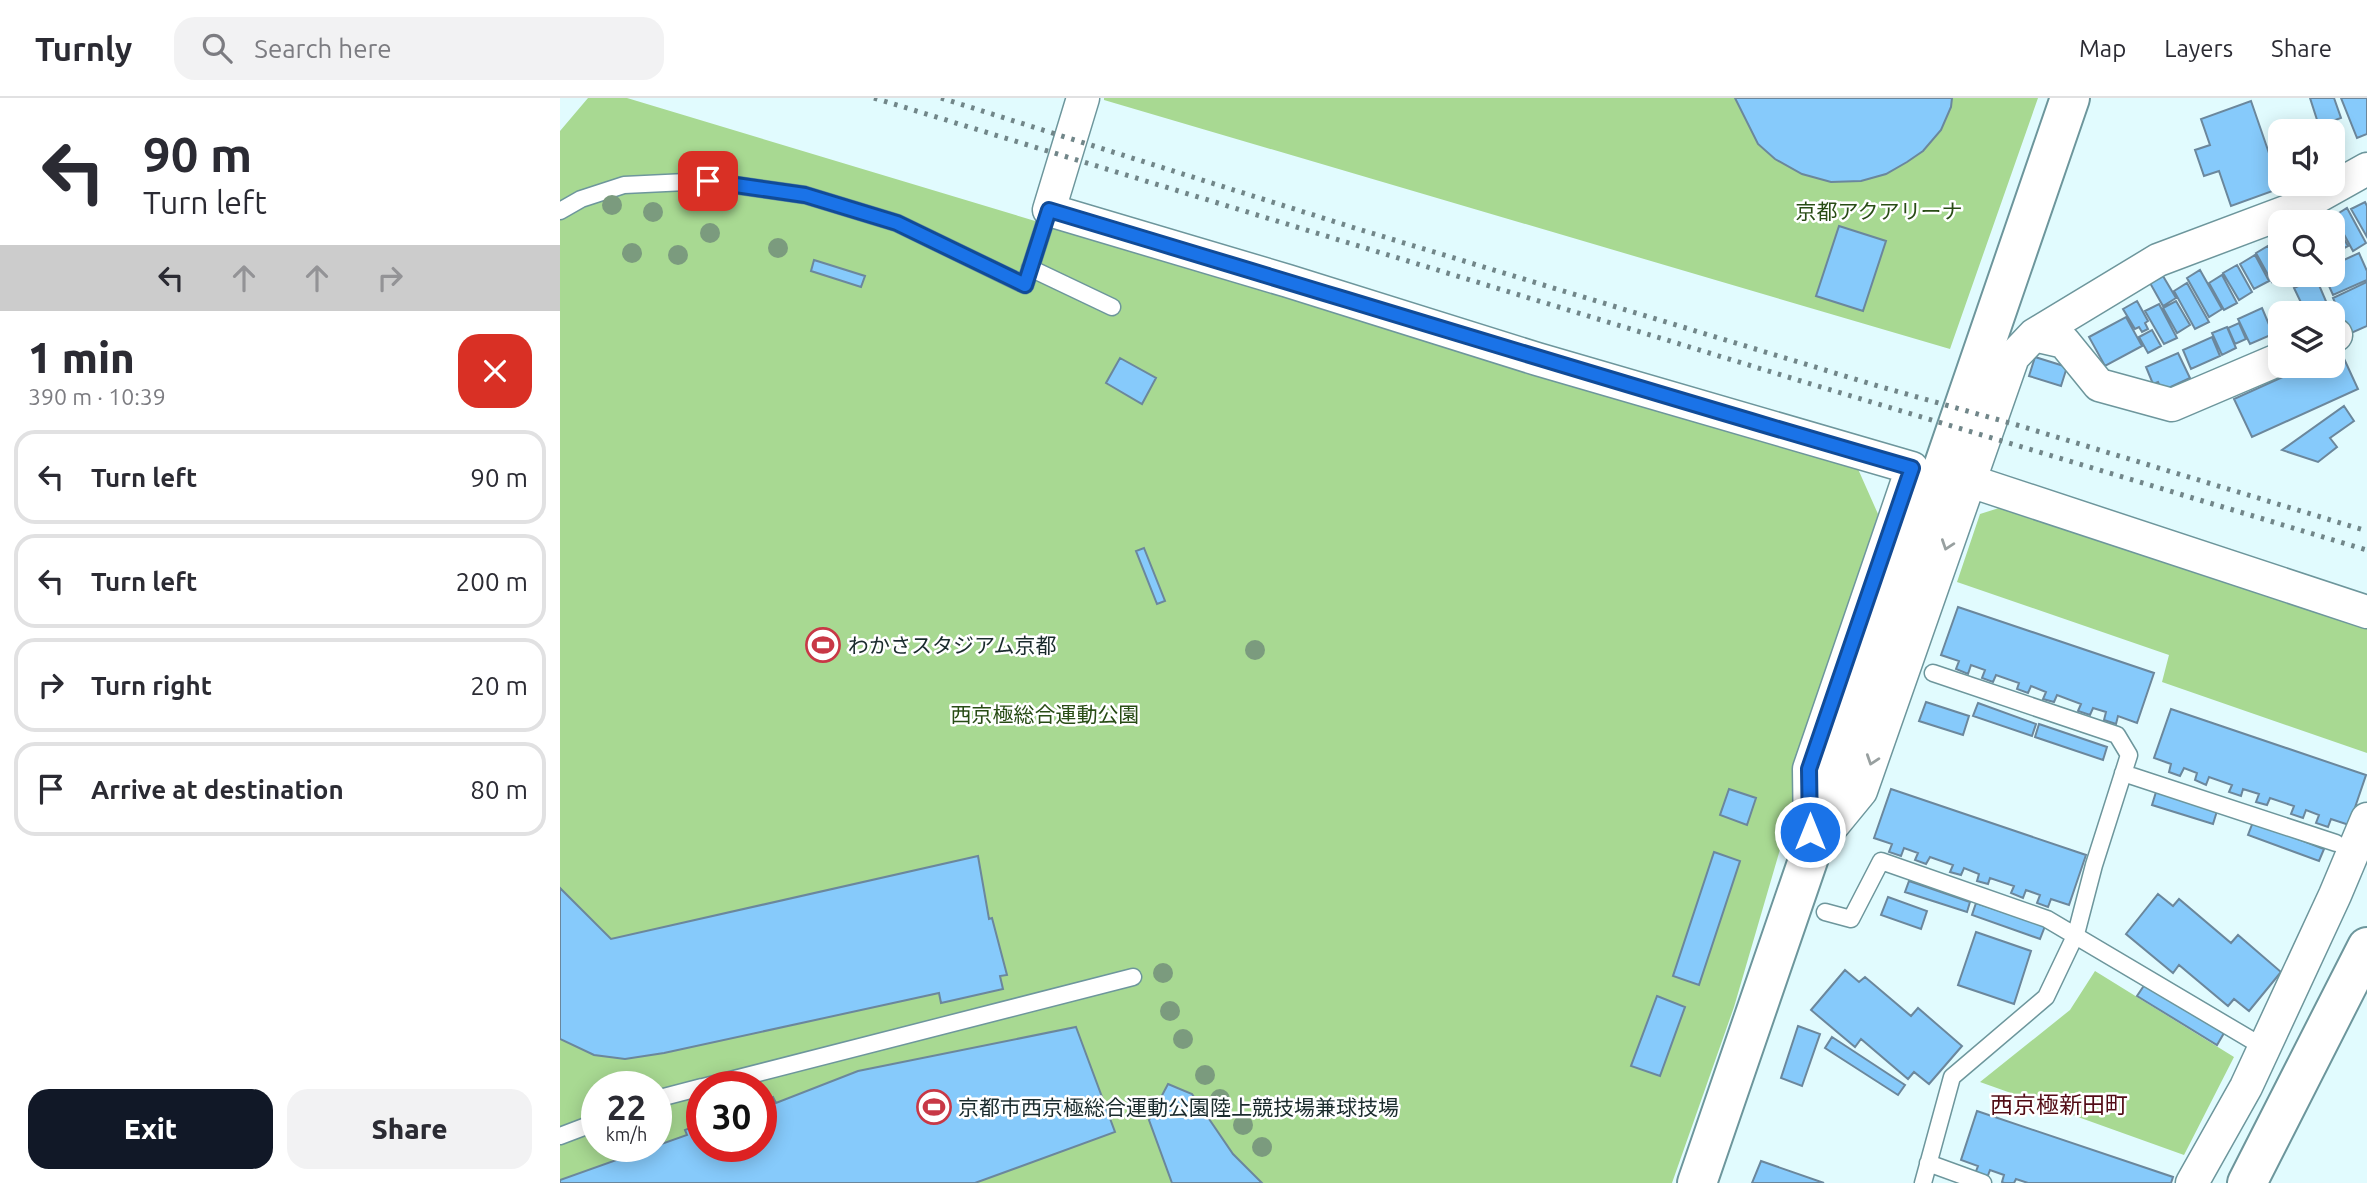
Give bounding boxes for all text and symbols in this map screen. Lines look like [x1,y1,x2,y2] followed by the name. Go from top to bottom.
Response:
[174,17,664,80] search box
[198,29,236,67] icon: search
[35,30,132,67] text: Turnly
[254,34,392,63] text: Search here
[2079,35,2126,62] text: Map
[2164,35,2233,62] text: Layers
[2271,35,2332,62] text: Share
[2268,119,2345,378] map controls
[2268,119,2345,196] button: sound
[28,126,119,217] icon: left
[143,126,252,181] text: 90 m
[678,151,738,211] pin
[689,162,727,200] icon: arrive
[143,184,267,220] text: Turn left
[1796,199,1962,223] park label: 京都アクアリーナ
[2268,210,2345,287] button: search
[152,259,190,297] icon: left
[225,259,263,297] icon: ahead
[298,259,336,297] icon: ahead
[371,259,409,297] icon: right
[2268,301,2345,378] button: layers
[28,334,135,381] text: 1 min
[458,334,532,408] button: close
[28,384,166,409] text: 390 m · 10:39
[32,458,70,496] icon: left
[91,463,197,492] text: Turn left
[470,463,528,492] text: 90 m
[1942,538,1956,550] one-way arrow
[32,562,70,600] icon: left
[91,567,197,596] text: Turn left
[456,567,528,596] text: 200 m
[804,626,842,664] sports icon: わかさスタジアム京都
[848,633,1057,657] place label: わかさスタジアム京都
[32,666,70,704] icon: right
[91,671,212,700] text: Turn right
[470,671,528,700] text: 20 m
[951,702,1140,726] park label: 西京極総合運動公園
[1866,753,1880,765] one-way arrow
[32,770,70,808] icon: arrive
[91,775,344,804] text: Arrive at destination
[470,775,528,804] text: 80 m
[1773,795,1847,869] position arrow
[686,1071,777,1162] speed limit sign: 30
[607,1087,646,1127] text: 22
[915,1088,953,1126] sports icon: 京都市西京極総合運動公園陸上競技場兼球技場
[28,1089,273,1169] button: Exit
[287,1089,532,1169] button: Share
[1990,1092,2128,1117] district label: 西京極新田町
[958,1095,1399,1119] place label: 京都市西京極総合運動公園陸上競技場兼球技場
[606,1124,647,1144] text: km/h

